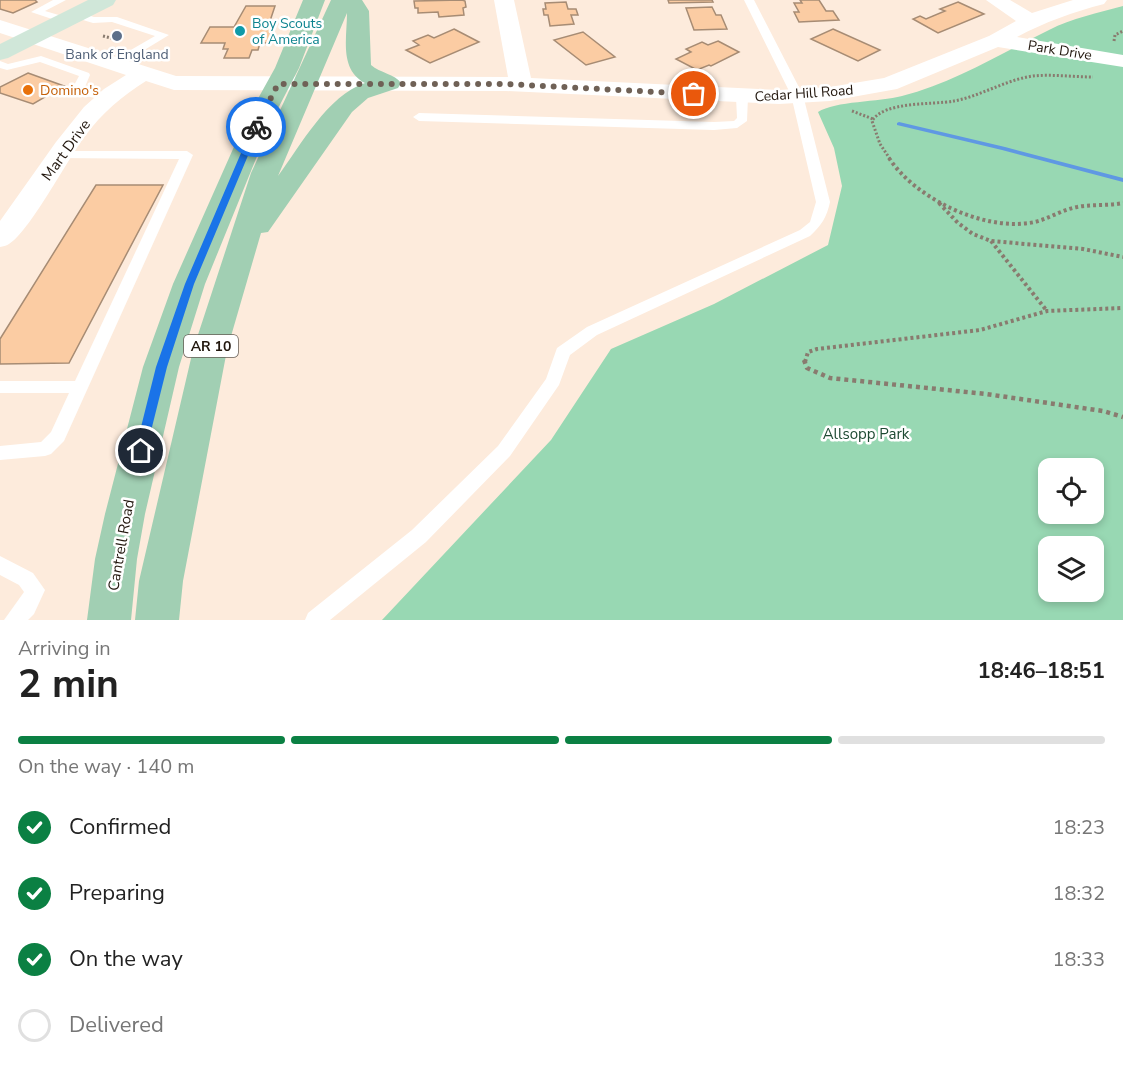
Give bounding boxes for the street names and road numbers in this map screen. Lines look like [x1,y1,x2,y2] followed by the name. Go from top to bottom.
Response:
[1026,36,1093,65] street label: Park Drive
[754,81,854,106] street label: Cedar Hill Road
[37,115,95,185] street label: Mart Drive
[184,335,238,357] road number: AR 10
[103,498,139,592] street label: Cantrell Road

